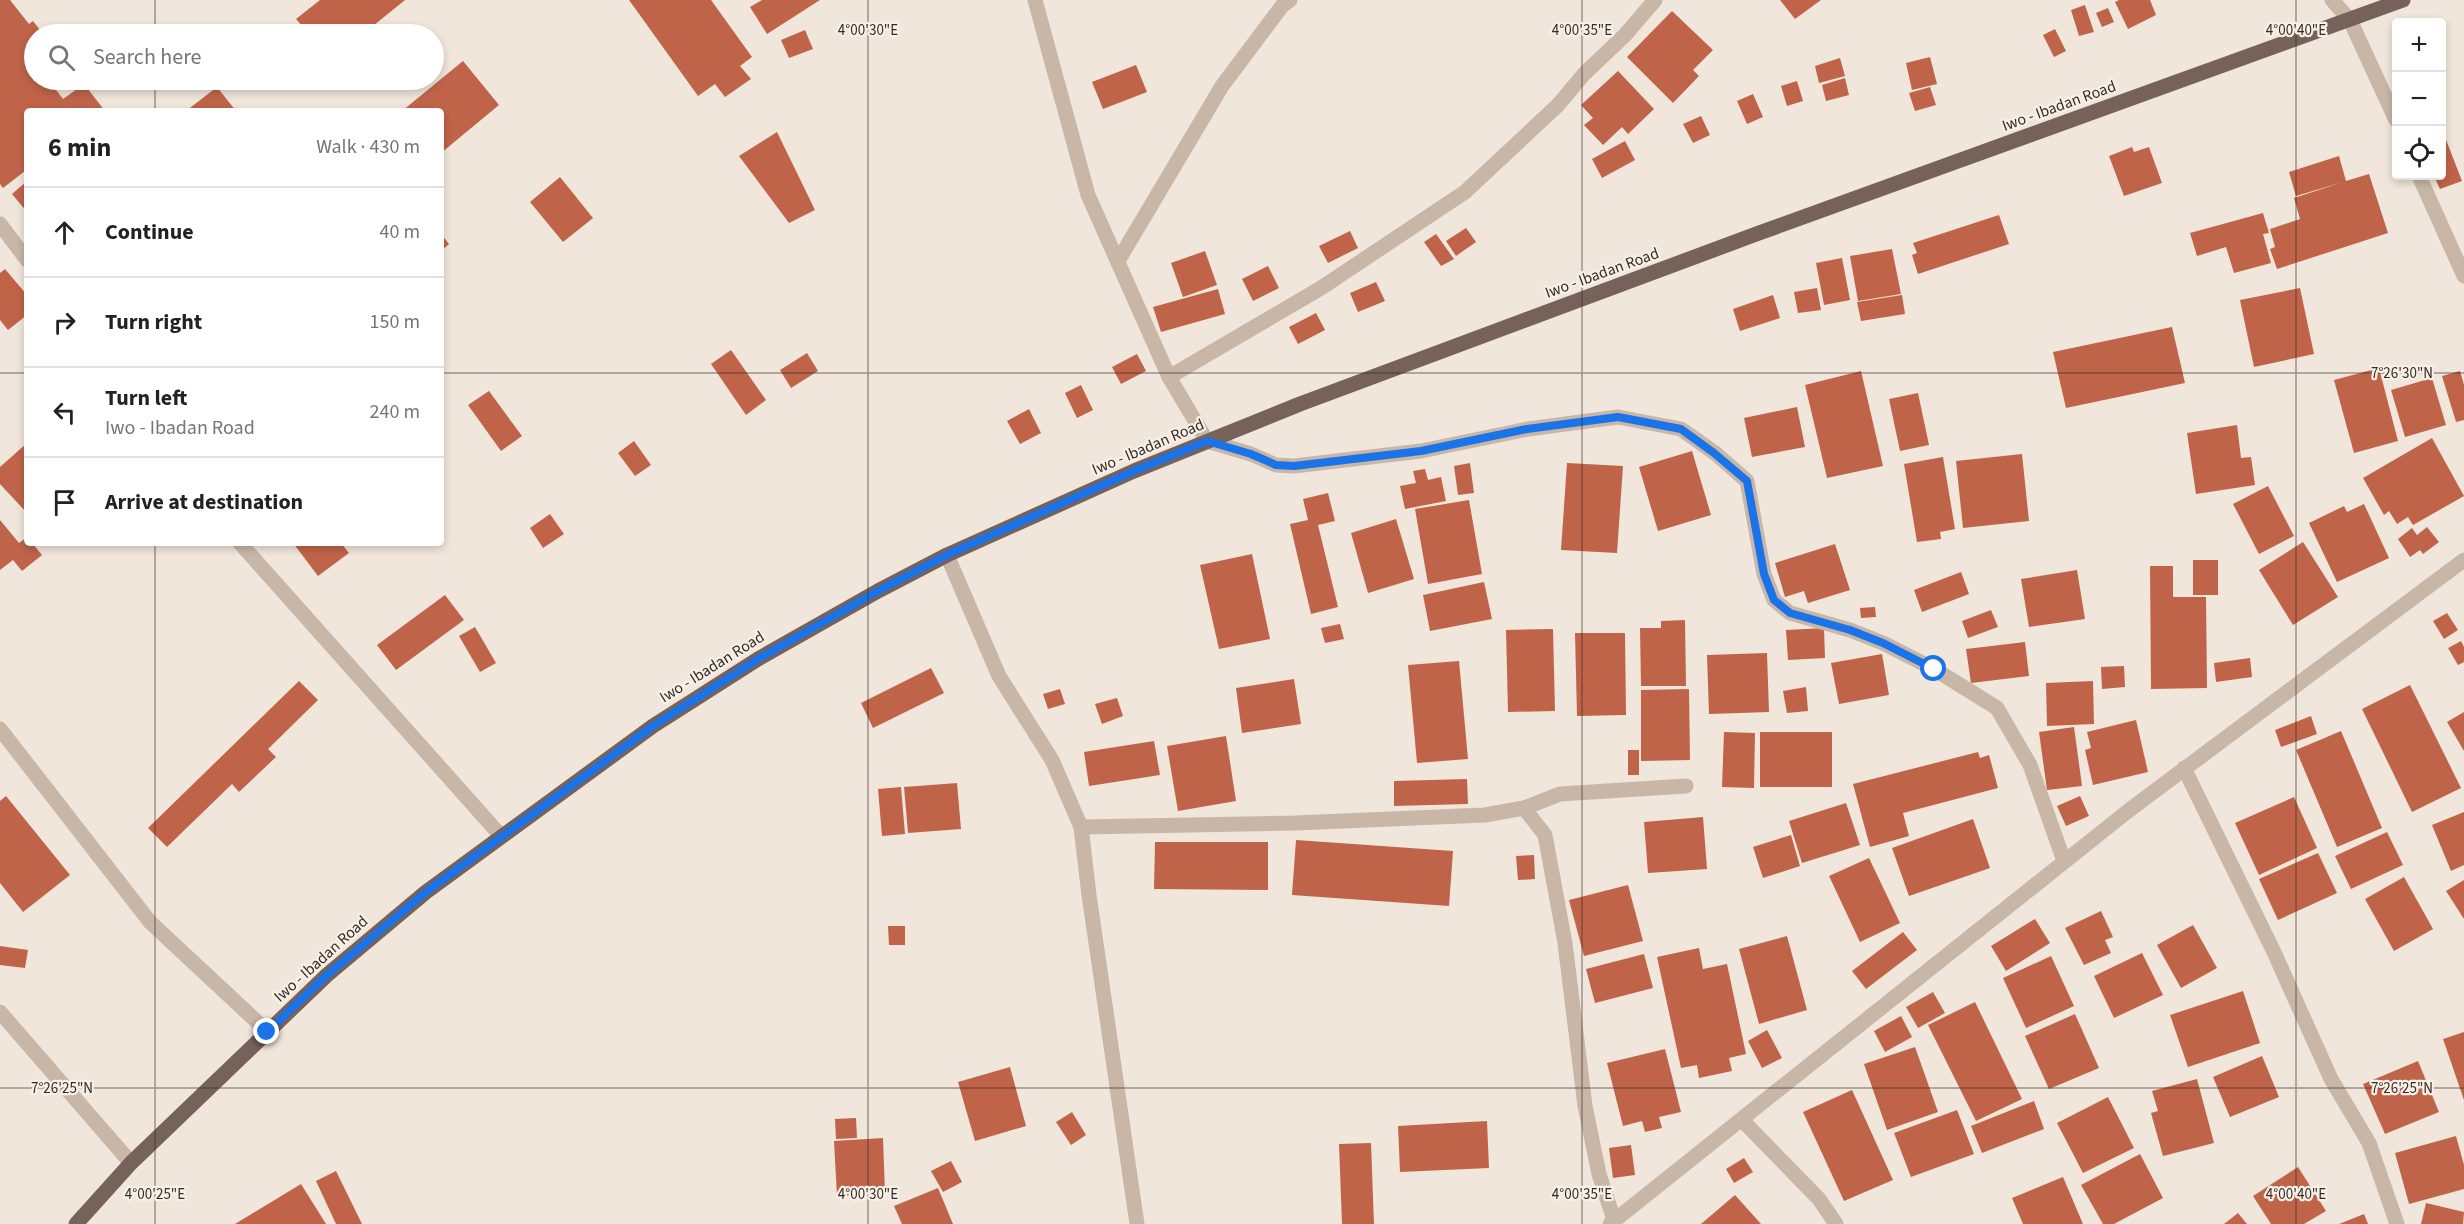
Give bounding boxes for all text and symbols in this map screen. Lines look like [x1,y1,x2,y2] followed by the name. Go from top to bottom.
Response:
[2392,18,2446,180] map controls
[2392,18,2446,72] button: +
[838,20,898,41] text: 4°00'30"E
[1552,20,1612,41] text: 4°00'35"E
[2266,20,2326,41] text: 4°00'40"E
[24,24,444,90] search box
[45,41,78,74] icon: search
[93,41,201,73] text: Search here
[2392,72,2446,126] button: −
[1999,75,2119,137] street label: Iwo - Ibadan Road
[2392,126,2446,180] button: locate
[48,129,111,166] text: 6 min
[316,133,420,161] text: Walk · 430 m
[48,216,81,249] icon: ahead
[105,216,194,248] text: Continue
[380,218,420,246] text: 40 m
[1542,242,1662,304] street label: Iwo - Ibadan Road
[48,306,81,339] icon: right
[105,306,202,338] text: Turn right
[370,308,420,336] text: 150 m
[2371,363,2433,384] text: 7°26'30"N
[105,382,187,414] text: Turn left
[48,396,81,429] icon: left
[370,398,420,426] text: 240 m
[1089,413,1207,481] street label: Iwo - Ibadan Road
[105,414,255,442] text: Iwo - Ibadan Road
[48,486,81,519] icon: arrive
[105,486,303,518] text: Arrive at destination
[655,626,769,708] street label: Iwo - Ibadan Road
[1920,655,1946,681] route start
[269,911,373,1007] street label: Iwo - Ibadan Road
[253,1018,279,1044] route end
[31,1078,93,1099] text: 7°26'25"N
[2371,1078,2433,1099] text: 7°26'25"N
[125,1184,185,1205] text: 4°00'25"E
[838,1184,898,1205] text: 4°00'30"E
[1552,1184,1612,1205] text: 4°00'35"E
[2266,1184,2326,1205] text: 4°00'40"E

